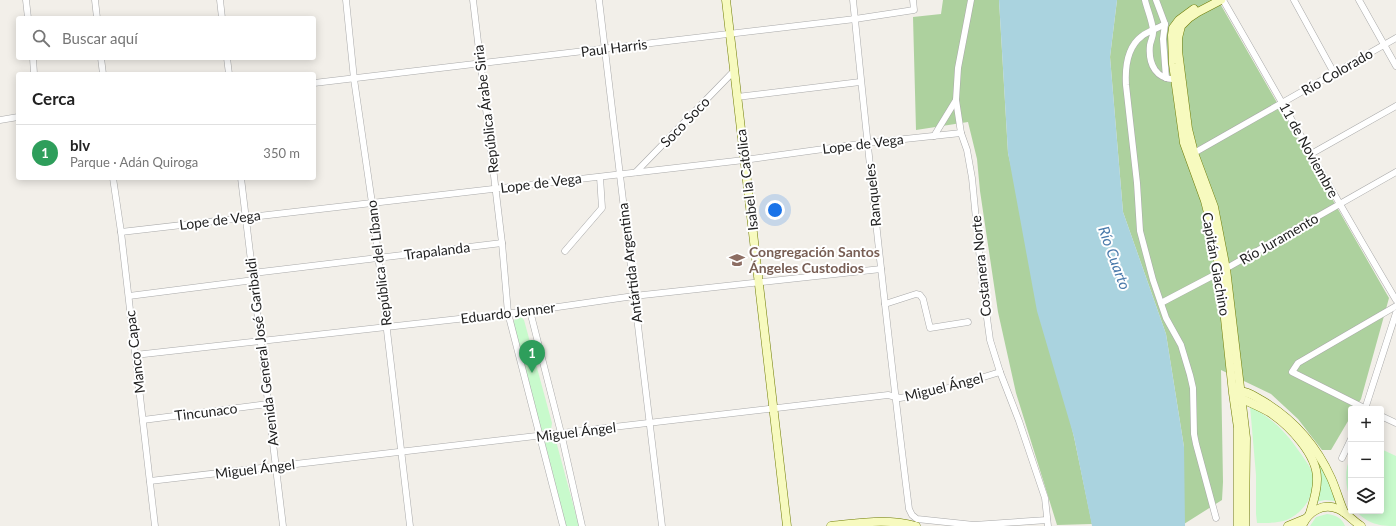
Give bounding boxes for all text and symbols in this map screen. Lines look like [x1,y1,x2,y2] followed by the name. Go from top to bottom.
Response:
[16,16,316,60] search box
[30,27,52,49] icon: search
[62,29,138,47] text: Buscar aquí
[580,35,648,60] street label: Paul Harris
[469,44,502,174] street label: República Árabe Siria
[1298,44,1376,99] street label: Río Colorado
[32,88,75,109] text: Cerca
[656,93,713,150] street label: Soco Soco
[1276,99,1343,200] street label: 11 de Noviembre
[732,128,761,232] street label: Isabel la Católica
[821,130,905,157] street label: Lope de Vega
[70,136,90,154] text: blv
[41,145,49,161] text: 1
[263,145,300,161] text: 350 m
[70,154,198,170] text: Parque · Adán Quiroga
[861,163,884,227] street label: Ranqueles
[499,169,583,196] street label: Lope de Vega
[362,199,395,327] street label: República del Líbano
[765,200,785,220] your location
[614,202,645,324] street label: Antártida Argentina
[178,206,262,233] street label: Lope de Vega
[1236,209,1321,268] street label: Río Juramento
[1199,211,1234,317] street label: Capitán Giachino
[967,215,994,318] street label: Costanera Norte
[1095,223,1135,292] water label: Río Cuarto
[403,238,471,263] street label: Trapalanda
[748,243,880,276] place label: Congregación Santos Ángeles Custodios
[728,251,746,269] school or university icon: Congregación Santos Ángeles Custodios
[242,257,281,447] street label: Avenida General José Garibaldi
[460,298,556,327] street label: Eduardo Jenner
[121,309,148,395] street label: Manco Capac
[519,340,545,373] pin: 1
[903,369,985,404] street label: Miguel Ángel
[174,399,238,424] street label: Tincunaco
[1348,406,1384,514] map controls
[1348,406,1384,442] button: +
[535,418,617,445] street label: Miguel Ángel
[1348,442,1384,478] button: −
[214,455,296,482] street label: Miguel Ángel
[1348,478,1384,514] button: layers

